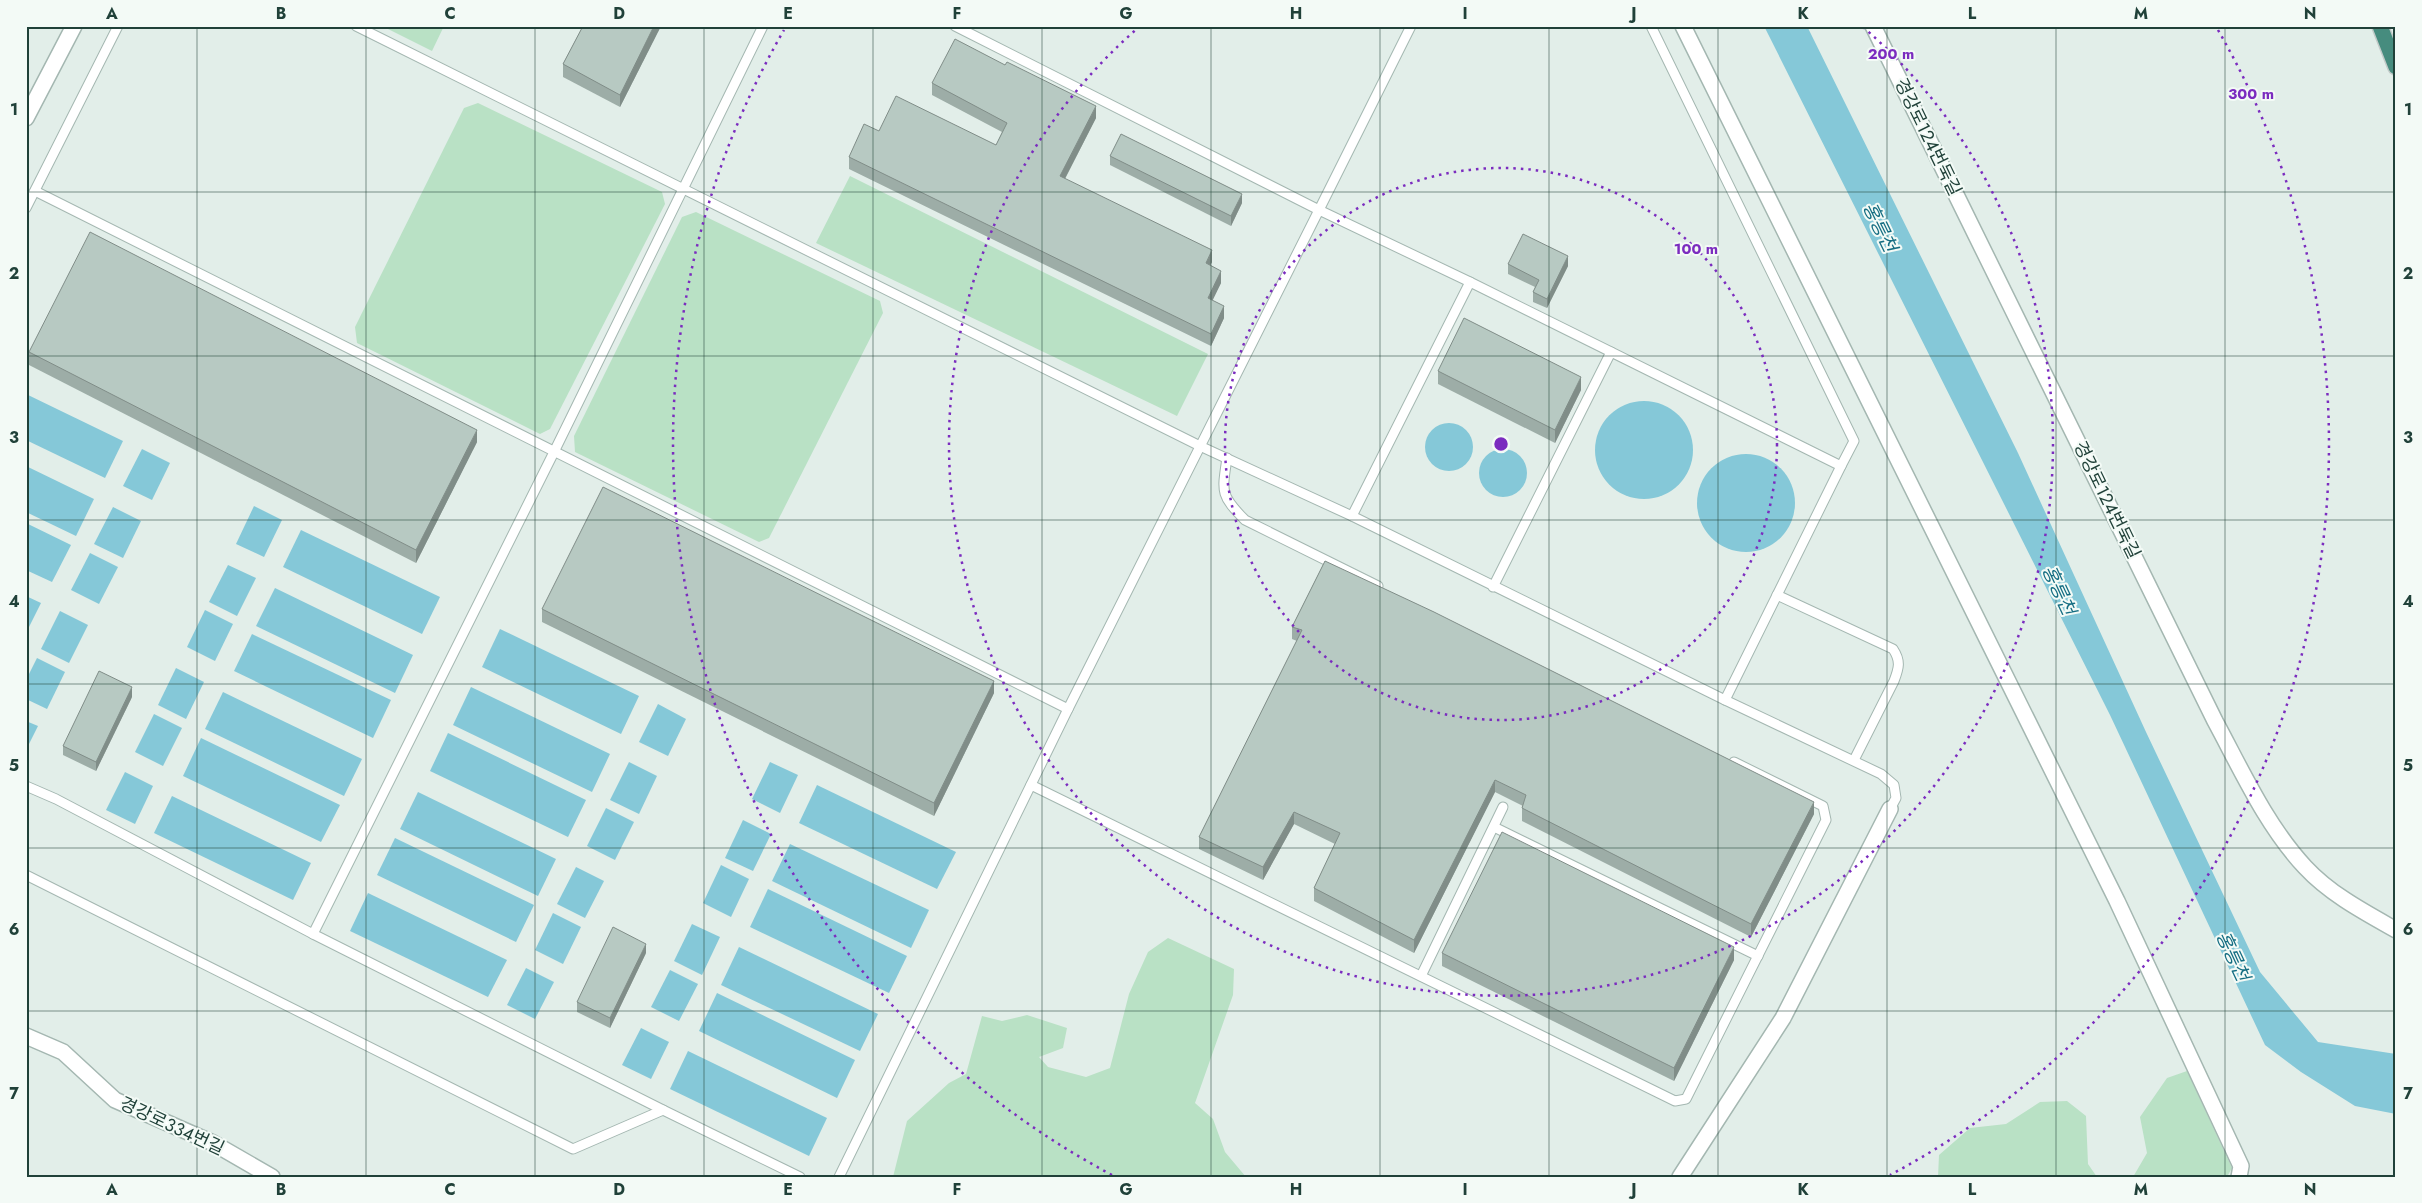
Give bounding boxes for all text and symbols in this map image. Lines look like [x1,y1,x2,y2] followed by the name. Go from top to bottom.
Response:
[105,2,118,25] text: A
[276,2,286,25] text: B
[444,2,456,25] text: C
[613,2,625,25] text: D
[783,2,793,25] text: E
[953,2,961,25] text: F
[1119,2,1133,25] text: G
[1290,2,1302,25] text: H
[1462,2,1468,25] text: I
[1628,2,1637,25] text: J
[1797,2,1809,25] text: K
[1968,2,1977,25] text: L
[2134,2,2148,25] text: M
[2304,2,2316,25] text: N
[1868,43,1914,65] text: 200 m
[1888,74,1968,200] street label: 경강로124번둑길
[2228,83,2274,105] text: 300 m
[10,98,18,121] text: 1
[2404,98,2412,121] text: 1
[1856,198,1904,258] water label: 홍릉천
[1674,238,1718,260] text: 100 m
[9,262,19,285] text: 2
[2403,262,2413,285] text: 2
[9,426,19,449] text: 3
[2403,426,2413,449] text: 3
[1492,435,1510,453] centre of rings
[2067,437,2147,563] street label: 경강로124번둑길
[2036,561,2083,621] water label: 홍릉천
[8,590,20,613] text: 4
[2402,590,2414,613] text: 4
[9,754,19,777] text: 5
[2403,754,2413,777] text: 5
[9,918,19,941] text: 6
[2403,918,2413,941] text: 6
[2210,927,2257,987] water label: 홍릉천
[9,1082,19,1105] text: 7
[2403,1082,2413,1105] text: 7
[115,1090,229,1162] street label: 경강로334번길
[105,1178,118,1201] text: A
[276,1178,286,1201] text: B
[444,1178,456,1201] text: C
[613,1178,625,1201] text: D
[783,1178,793,1201] text: E
[953,1178,961,1201] text: F
[1119,1178,1133,1201] text: G
[1290,1178,1302,1201] text: H
[1462,1178,1468,1201] text: I
[1628,1178,1637,1201] text: J
[1797,1178,1809,1201] text: K
[1968,1178,1977,1201] text: L
[2134,1178,2148,1201] text: M
[2304,1178,2316,1201] text: N

